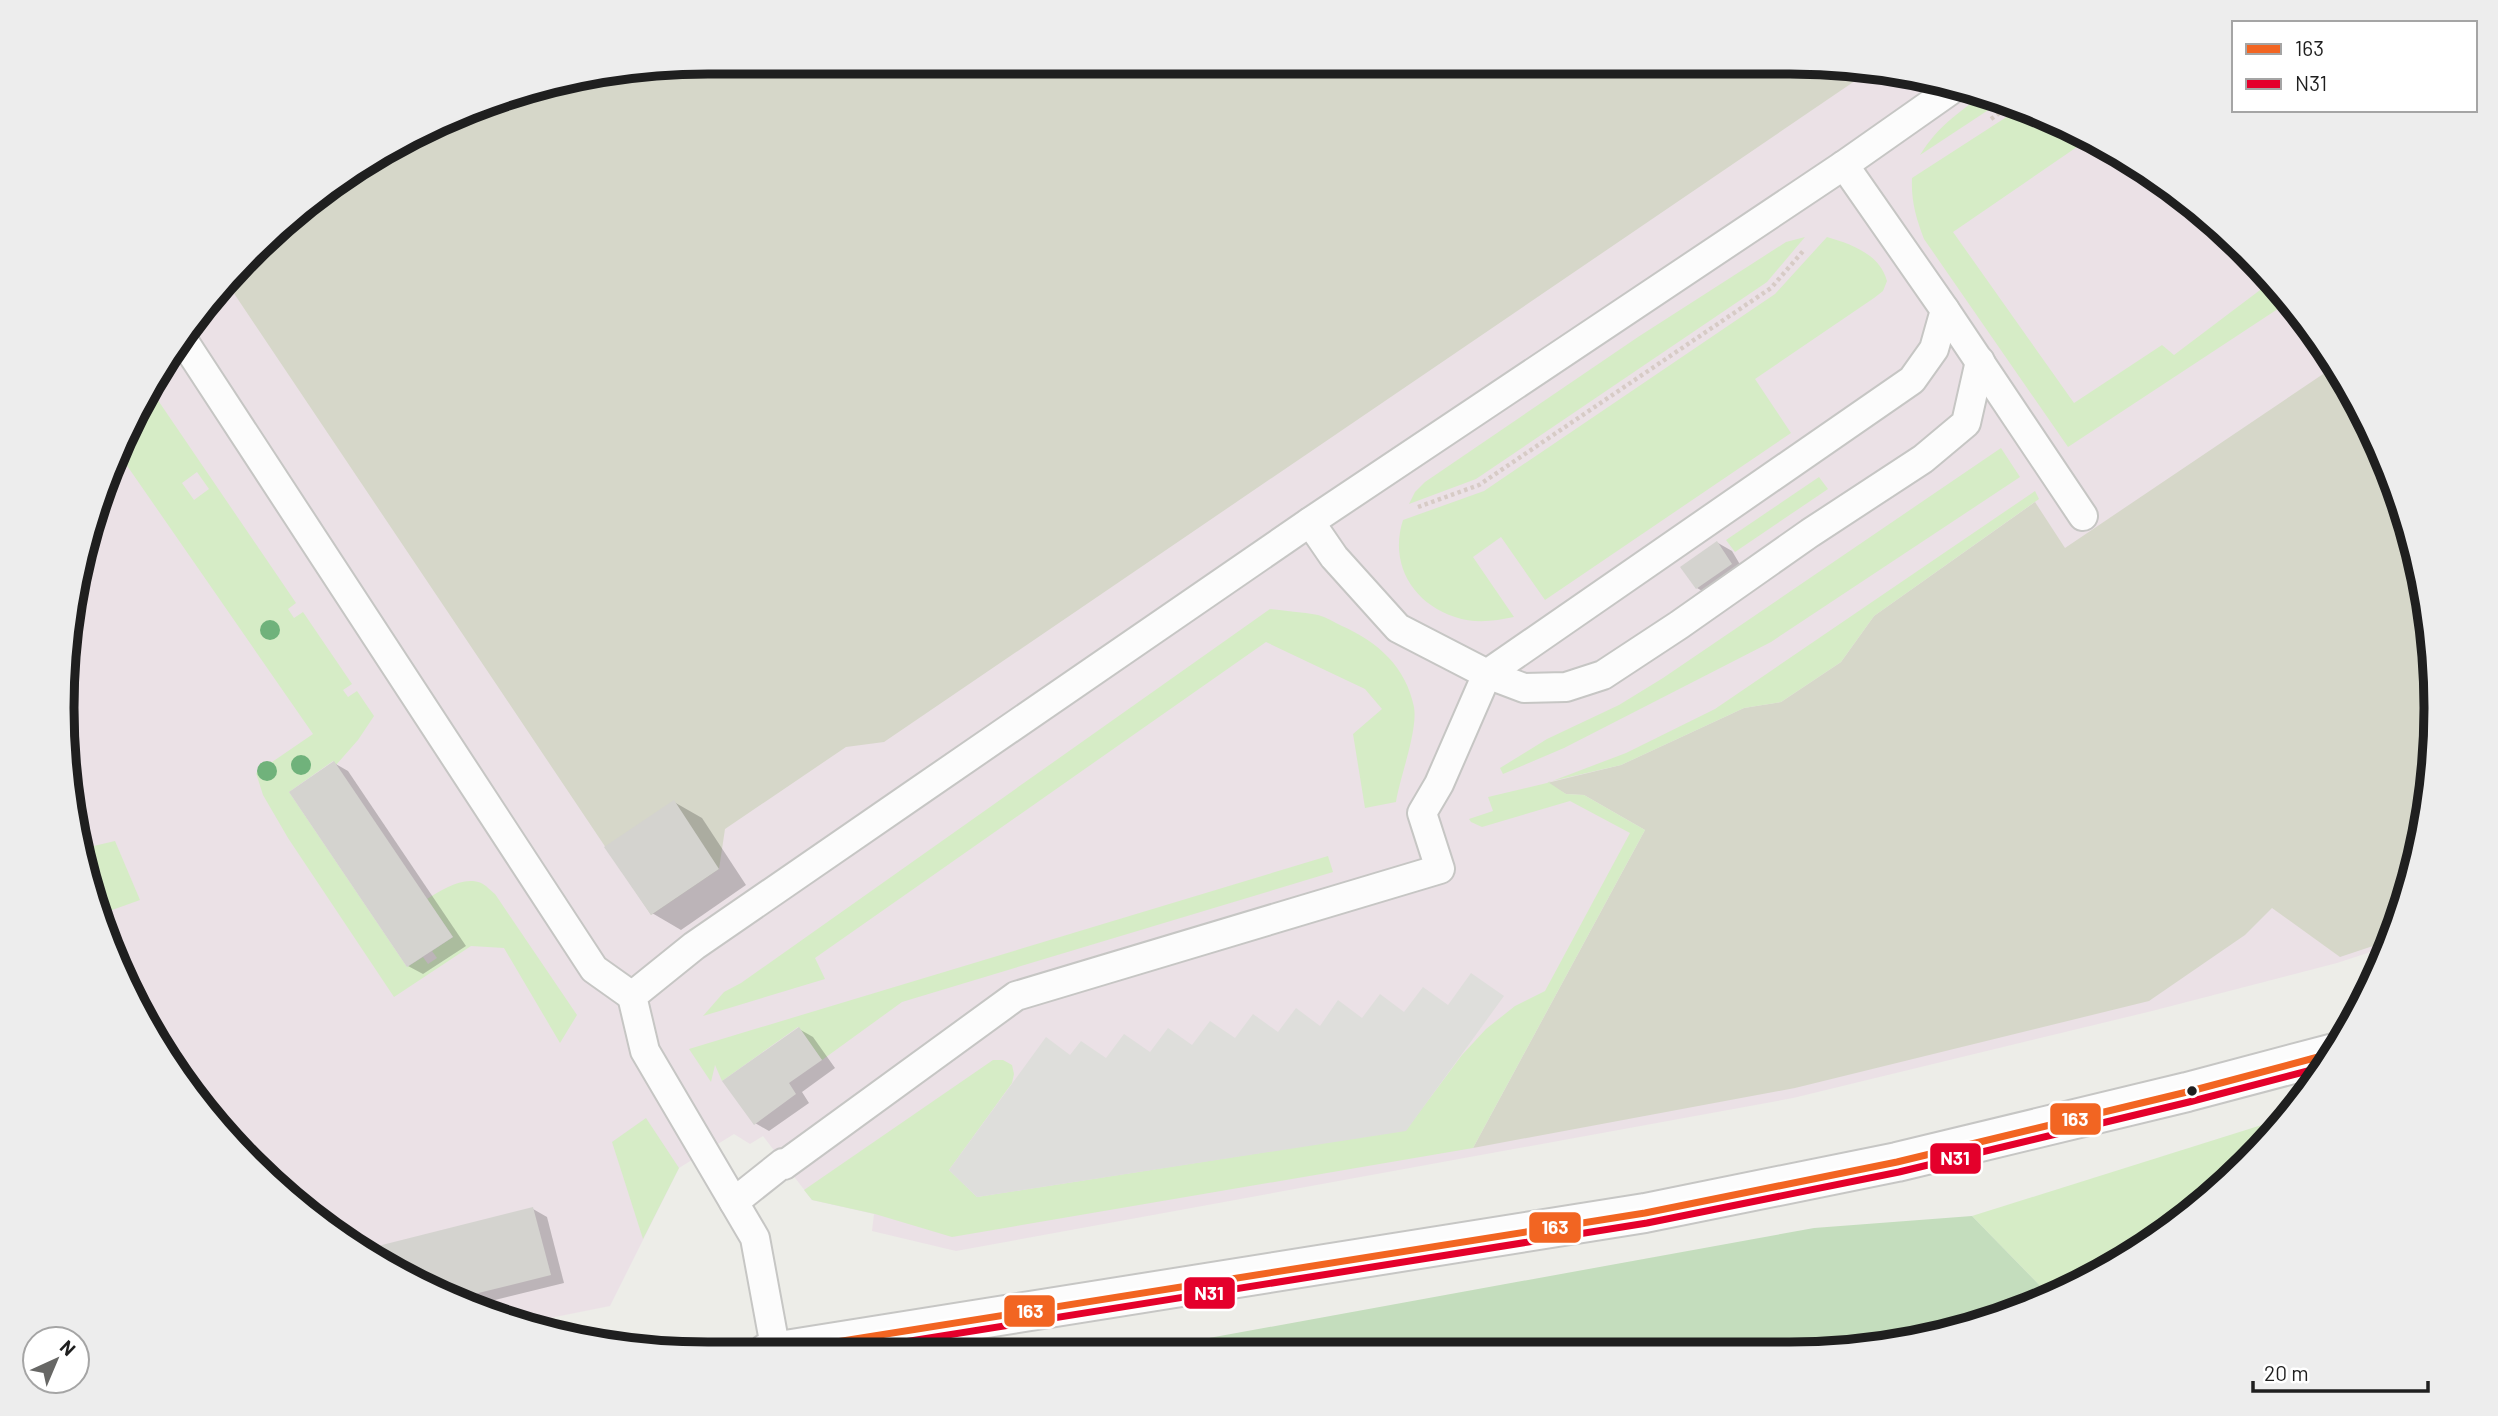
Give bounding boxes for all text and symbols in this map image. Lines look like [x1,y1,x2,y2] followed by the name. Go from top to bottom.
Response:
[2232,21,2477,112] legend
[2295,35,2324,60] text: 163
[2295,70,2327,95] text: N31
[2185,1084,2199,1098] unlabelled marker
[2049,1102,2102,1136] line badge: 163
[2061,1107,2089,1130] text: 163
[1929,1142,1982,1175] line badge: N31
[1940,1146,1970,1169] text: N31
[1528,1211,1582,1244] line badge: 163
[1541,1215,1569,1238] text: 163
[1183,1276,1236,1310] line badge: N31
[1194,1281,1224,1304] text: N31
[1003,1294,1056,1328] line badge: 163
[1016,1299,1044,1322] text: 163
[21,1325,91,1395] north arrow
[56,1335,81,1360] text: N
[2253,1350,2428,1394] scale bar
[2264,1360,2309,1385] text: 20 m

